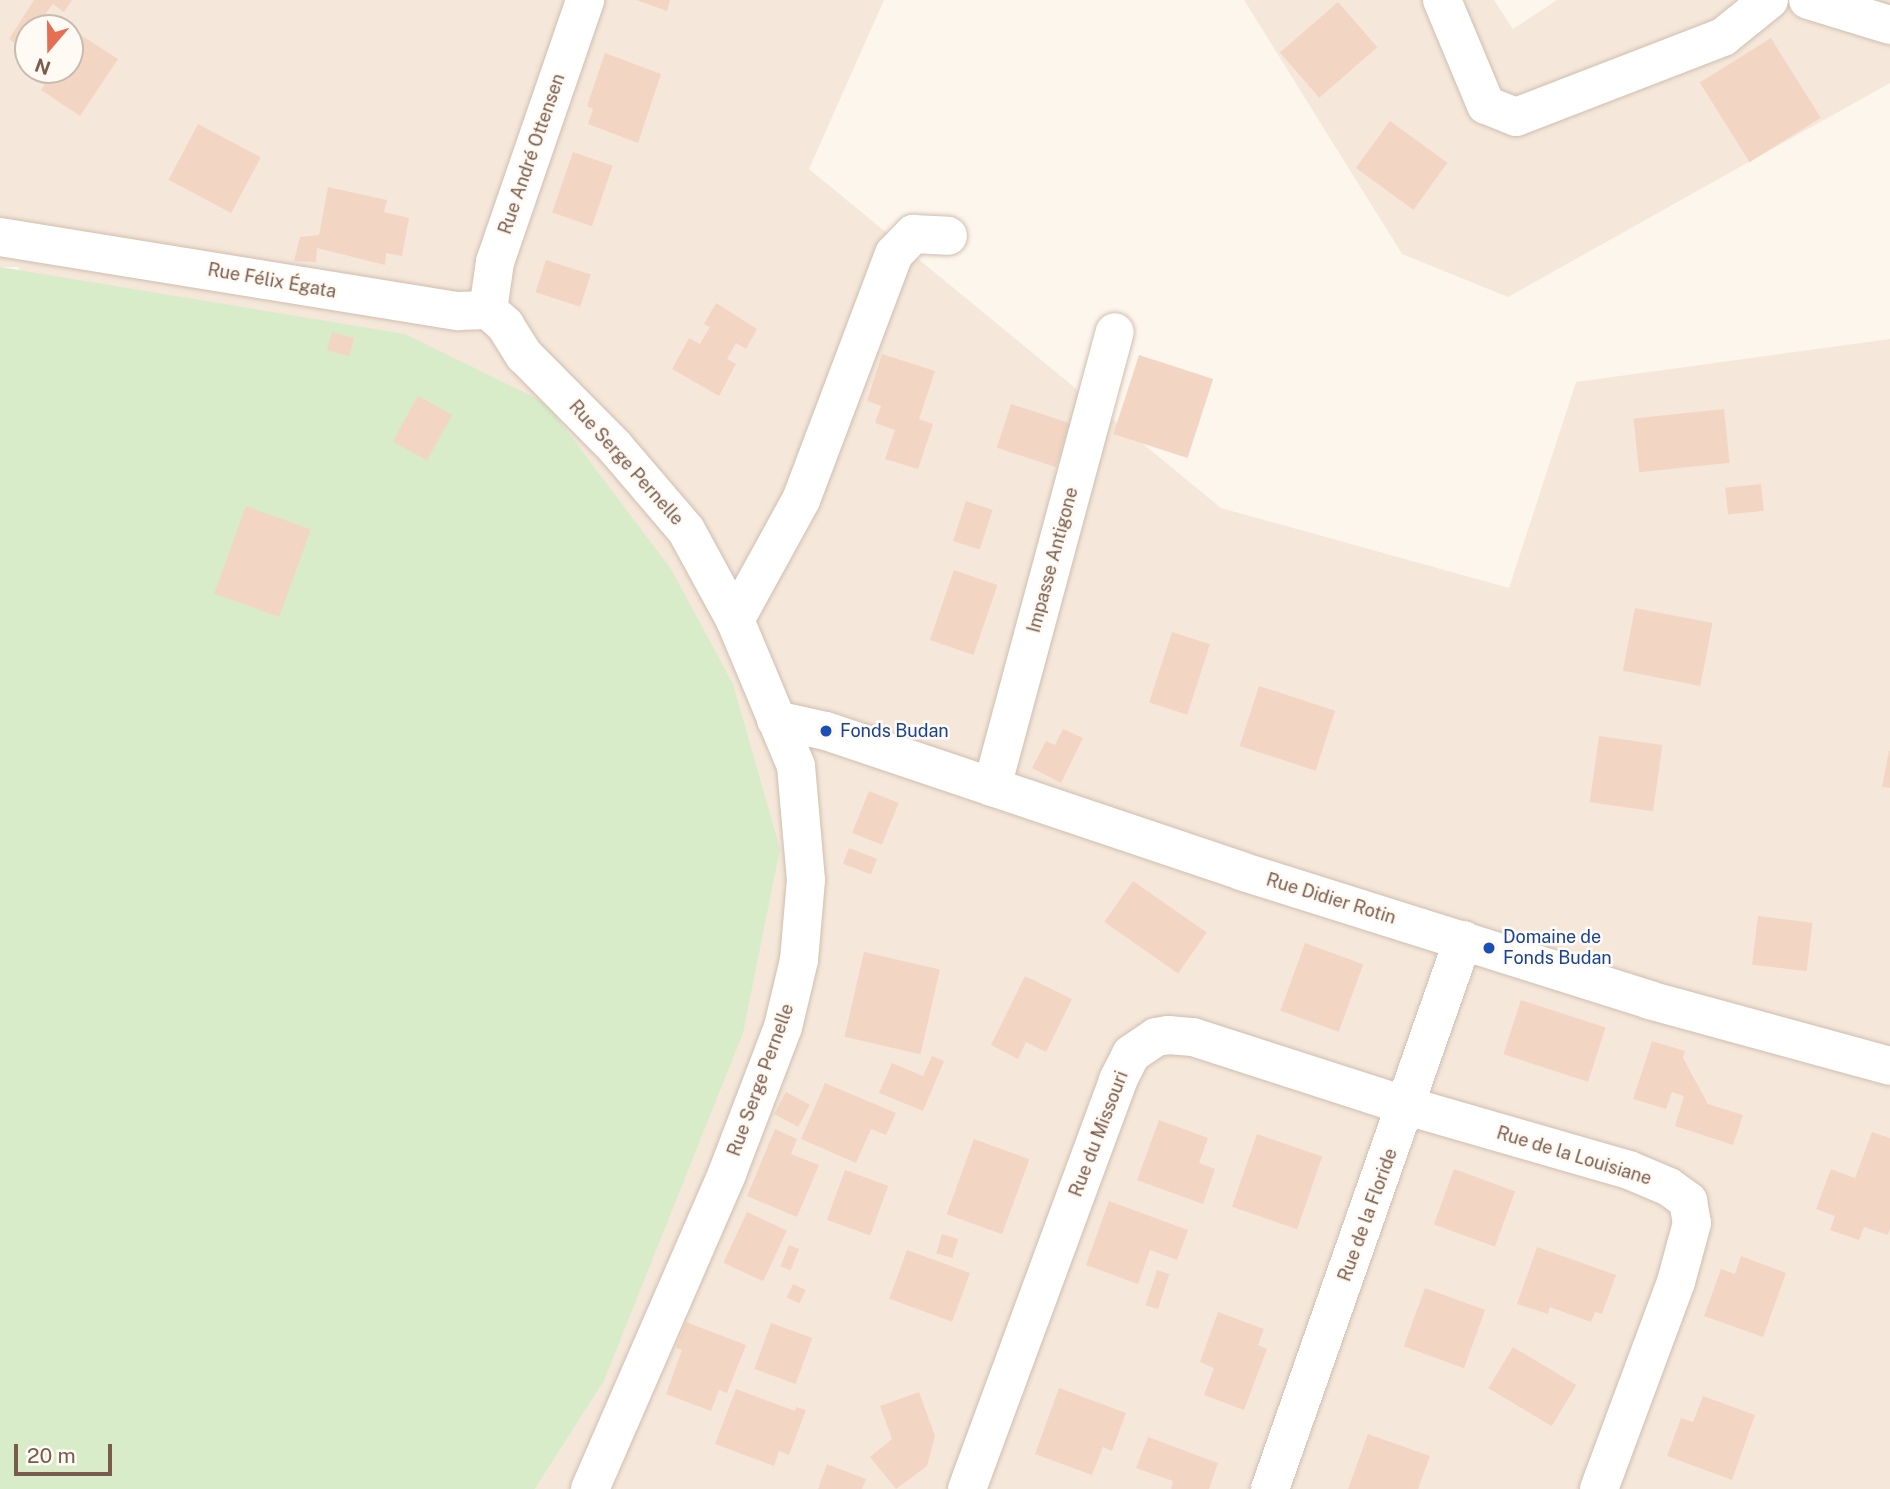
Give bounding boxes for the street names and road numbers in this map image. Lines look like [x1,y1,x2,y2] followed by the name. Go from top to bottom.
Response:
[494,71,570,237] street label: Rue André Ottensen
[206,259,338,303] street label: Rue Félix Égata
[564,396,688,530] street label: Rue Serge Pernelle
[1023,485,1083,635] street label: Impasse Antigone
[1264,869,1398,929] street label: Rue Didier Rotin
[723,1001,799,1159] street label: Rue Serge Pernelle
[1065,1068,1133,1200] street label: Rue du Missouri
[1494,1122,1654,1190] street label: Rue de la Louisiane
[1334,1145,1402,1285] street label: Rue de la Floride

